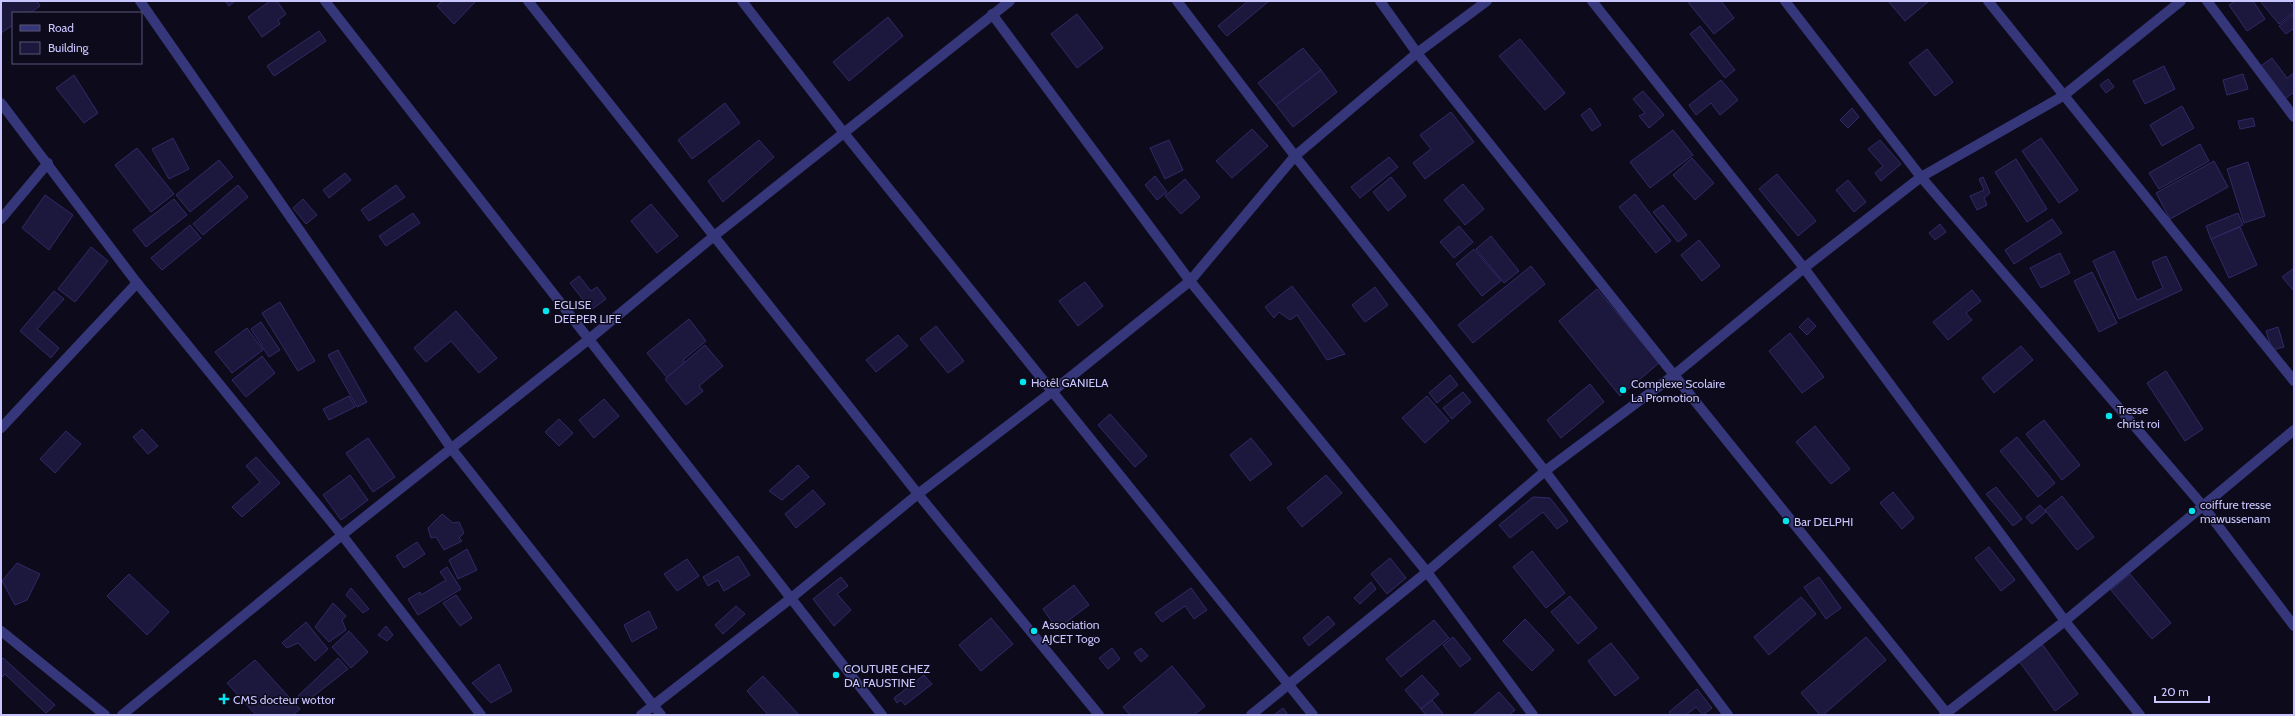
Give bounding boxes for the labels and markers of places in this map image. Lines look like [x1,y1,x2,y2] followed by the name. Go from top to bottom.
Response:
[554,297,622,326] place label: EGLISE DEEPER LIFE
[541,306,551,316] marker: EGLISE DEEPER LIFE
[1031,375,1109,390] place label: Hotêl GANIELA
[1631,376,1725,405] place label: Complexe Scolaire La Promotion
[1018,377,1028,387] marker: Hotêl GANIELA
[1618,385,1628,395] marker: Complexe Scolaire La Promotion
[2117,402,2160,431] place label: Tresse christ roi
[2104,411,2114,421] marker: Tresse christ roi
[2200,497,2271,526] place label: coiffure tresse mawussenam
[2187,506,2197,516] marker: coiffure tresse mawussenam
[1794,514,1853,529] place label: Bar DELPHI
[1781,516,1791,526] marker: Bar DELPHI
[1042,617,1101,646] place label: Association AJCET Togo
[1029,626,1039,636] marker: Association AJCET Togo
[844,661,930,690] place label: COUTURE CHEZ DA FAUSTINE
[831,670,841,680] marker: COUTURE CHEZ DA FAUSTINE
[233,692,335,707] place label: CMS docteur wottor
[218,693,230,705] marker: CMS docteur wottor

